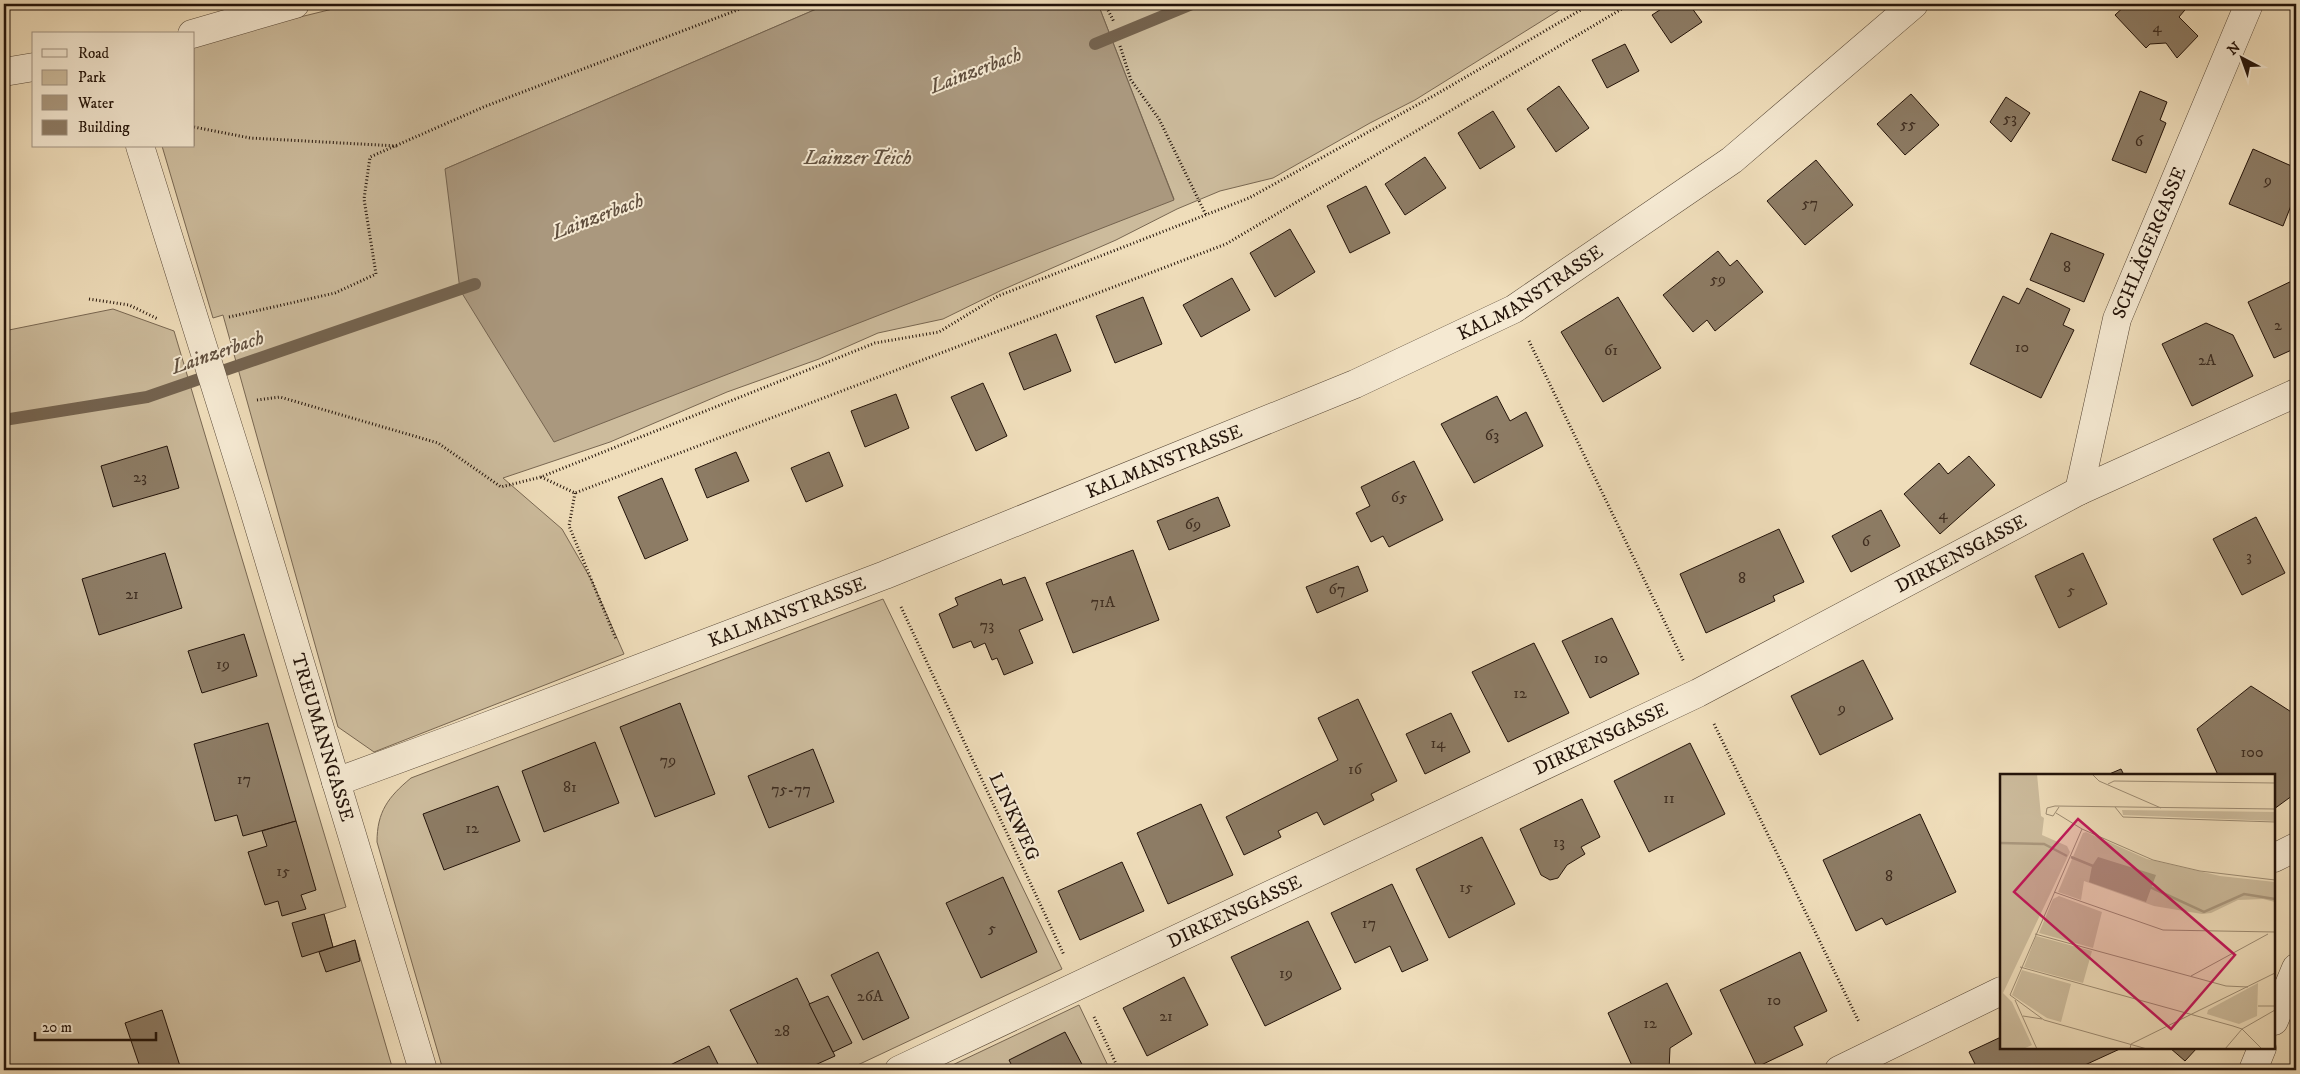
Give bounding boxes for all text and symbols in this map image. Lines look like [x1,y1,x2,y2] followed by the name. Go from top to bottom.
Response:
[2152,17,2162,37] house number: 4
[32,32,195,148] legend
[2218,32,2268,82] north arrow
[2224,38,2245,60] text: N
[926,42,1025,100] water label: Lainzerbach
[78,44,110,63] text: Road
[78,68,107,87] text: Park
[77,94,114,113] text: Water
[2003,108,2017,128] house number: 53
[1900,114,1916,134] house number: 55
[78,118,130,137] text: Building
[2135,131,2144,151] house number: 6
[803,146,912,171] water label: Lainzer Teich
[2107,163,2191,322] street label: SCHLÄGERGASSE
[2263,170,2272,190] house number: 9
[548,188,647,246] water label: Lainzerbach
[1802,193,1818,213] house number: 57
[1454,240,1608,346] street label: KALMANSTRASSE
[2063,257,2071,277] house number: 8
[1710,269,1726,289] house number: 59
[2274,315,2282,335] house number: 2
[168,326,268,381] water label: Lainzerbach
[2015,337,2029,357] house number: 10
[1604,340,1618,360] house number: 61
[2198,350,2217,370] house number: 2A
[1083,420,1246,504] street label: KALMANSTRASSE
[1485,425,1499,445] house number: 63
[133,467,147,487] house number: 23
[1391,487,1407,507] house number: 65
[1938,504,1948,524] house number: 4
[1891,509,2031,598] street label: DIRKENSGASSE
[1185,514,1201,534] house number: 69
[1862,531,1871,551] house number: 6
[2246,546,2252,566] house number: 3
[1738,568,1746,588] house number: 8
[705,572,869,653] street label: KALMANSTRASSE
[1329,579,1345,599] house number: 67
[2067,580,2075,600] house number: 5
[125,584,139,604] house number: 21
[1091,592,1116,612] house number: 71A
[980,615,994,635] house number: 73
[1594,648,1608,668] house number: 10
[286,651,359,824] street label: TREUMANNGASSE
[216,654,230,674] house number: 19
[1513,683,1527,703] house number: 12
[1530,697,1671,780] street label: DIRKENSGASSE
[1837,698,1846,718] house number: 9
[1430,733,1446,753] house number: 14
[2240,742,2264,762] house number: 100
[660,750,676,770] house number: 79
[1348,759,1363,779] house number: 16
[237,769,251,789] house number: 17
[984,769,1044,865] street label: LINKWEG
[2000,774,2275,1049] inset map
[563,777,577,797] house number: 81
[771,779,811,799] house number: 75-77
[1663,788,1675,808] house number: 11
[465,818,479,838] house number: 12
[1553,832,1565,852] house number: 13
[276,861,290,881] house number: 15
[1885,866,1893,886] house number: 8
[1164,870,1305,953] street label: DIRKENSGASSE
[1459,877,1473,897] house number: 15
[1362,913,1376,933] house number: 17
[988,918,996,938] house number: 5
[1279,963,1293,983] house number: 19
[857,986,884,1006] house number: 26A
[1767,990,1781,1010] house number: 10
[1159,1006,1173,1026] house number: 21
[35,1009,156,1041] scale bar
[1643,1013,1657,1033] house number: 12
[42,1018,72,1037] text: 20 m
[774,1021,790,1041] house number: 28

